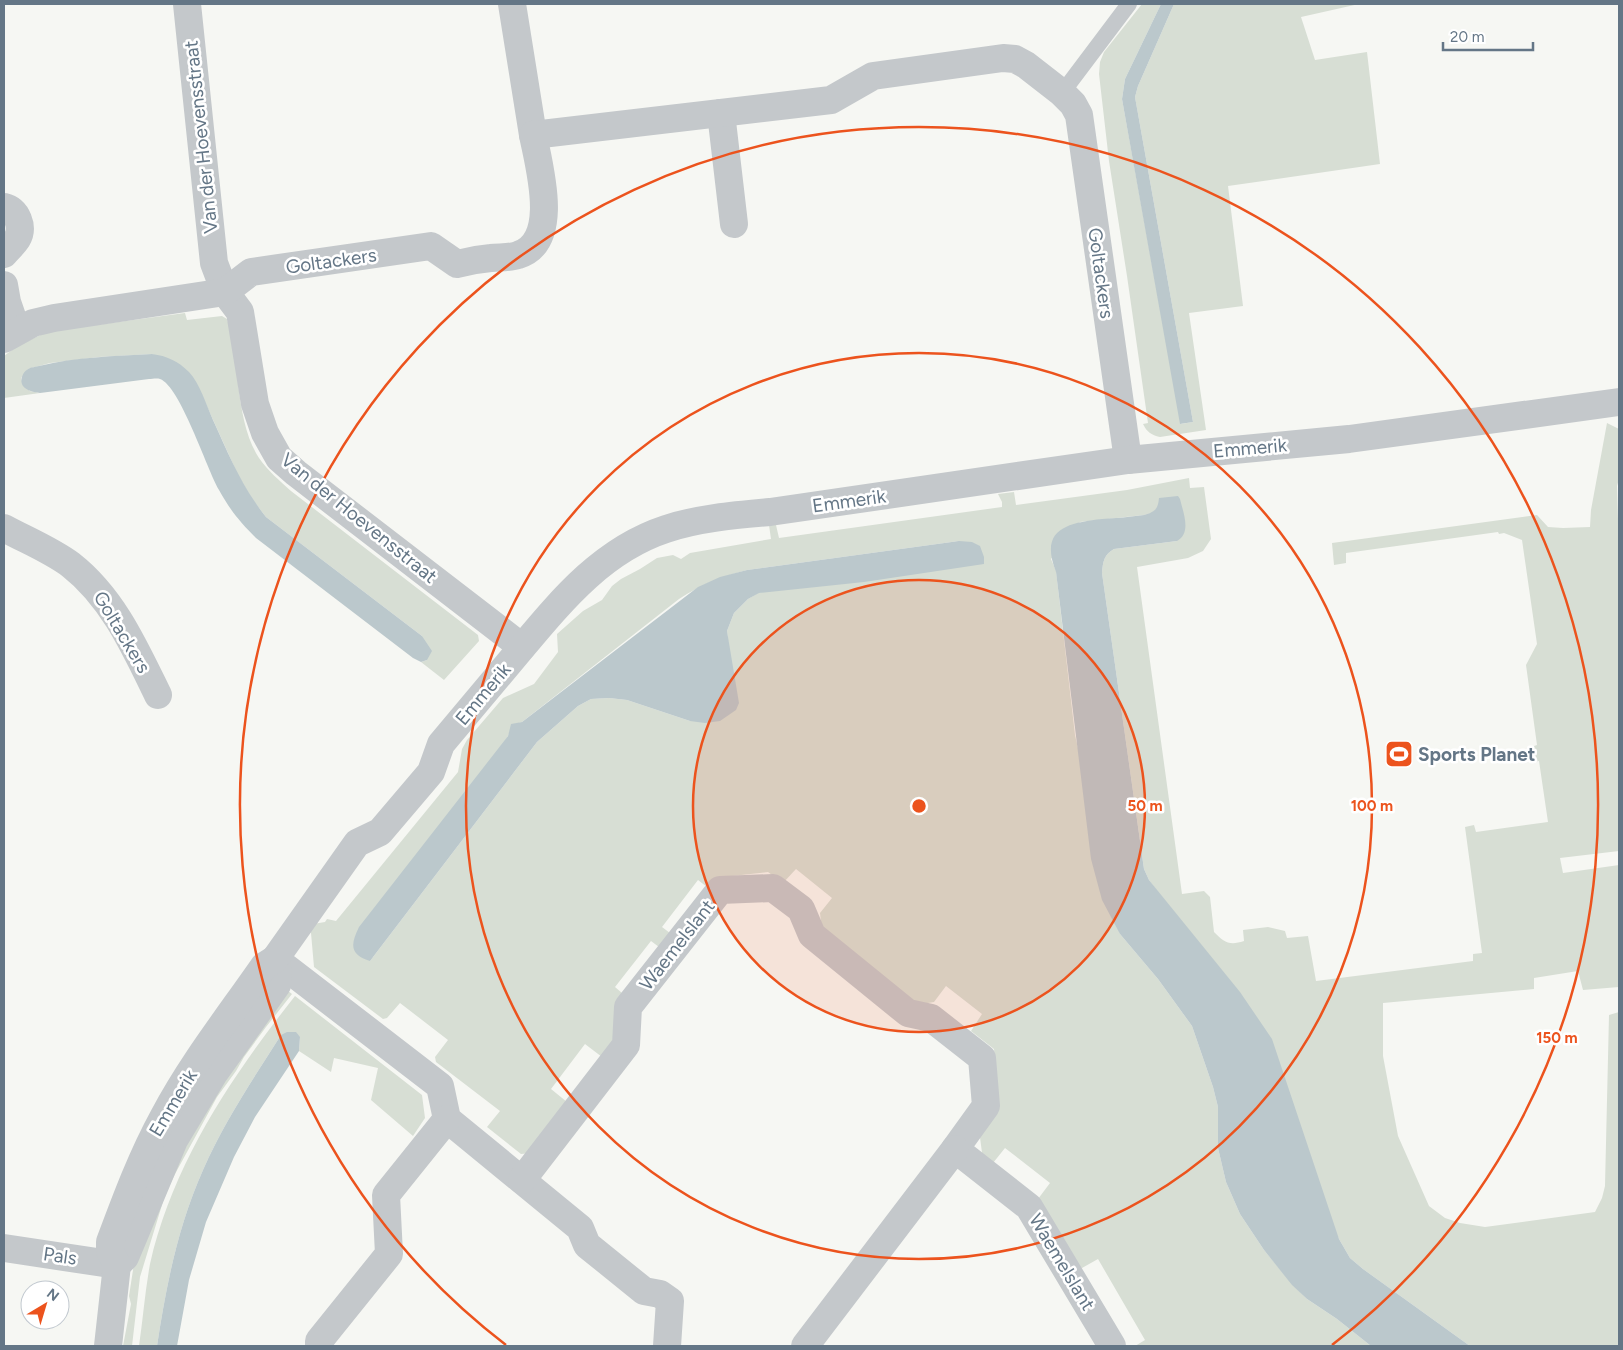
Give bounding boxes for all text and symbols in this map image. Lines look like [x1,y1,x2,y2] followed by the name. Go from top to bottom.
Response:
[1443,20,1533,52] scale bar
[1450,28,1484,46] text: 20 m
[179,39,223,235] street label: Van der Hoevensstraat
[1083,226,1119,320] street label: Goltackers
[284,243,378,279] street label: Goltackers
[1212,433,1289,463] street label: Emmerik
[276,448,442,588] street label: Van der Hoevensstraat
[811,484,888,518] street label: Emmerik
[89,587,155,677] street label: Goltackers
[450,658,516,730] street label: Emmerik
[1384,739,1414,769] sports icon: Sports Planet
[1418,743,1536,766] place label: Sports Planet
[910,797,928,815] centre of rings
[1127,797,1163,815] text: 50 m
[1351,797,1393,815] text: 100 m
[634,895,720,995] street label: Waemelslant
[1536,1029,1578,1047] text: 150 m
[144,1065,202,1141] street label: Emmerik
[1024,1209,1100,1315] street label: Waemelslant
[42,1242,78,1270] street label: Pals
[20,1280,70,1330] north arrow
[43,1285,62,1305] text: N

